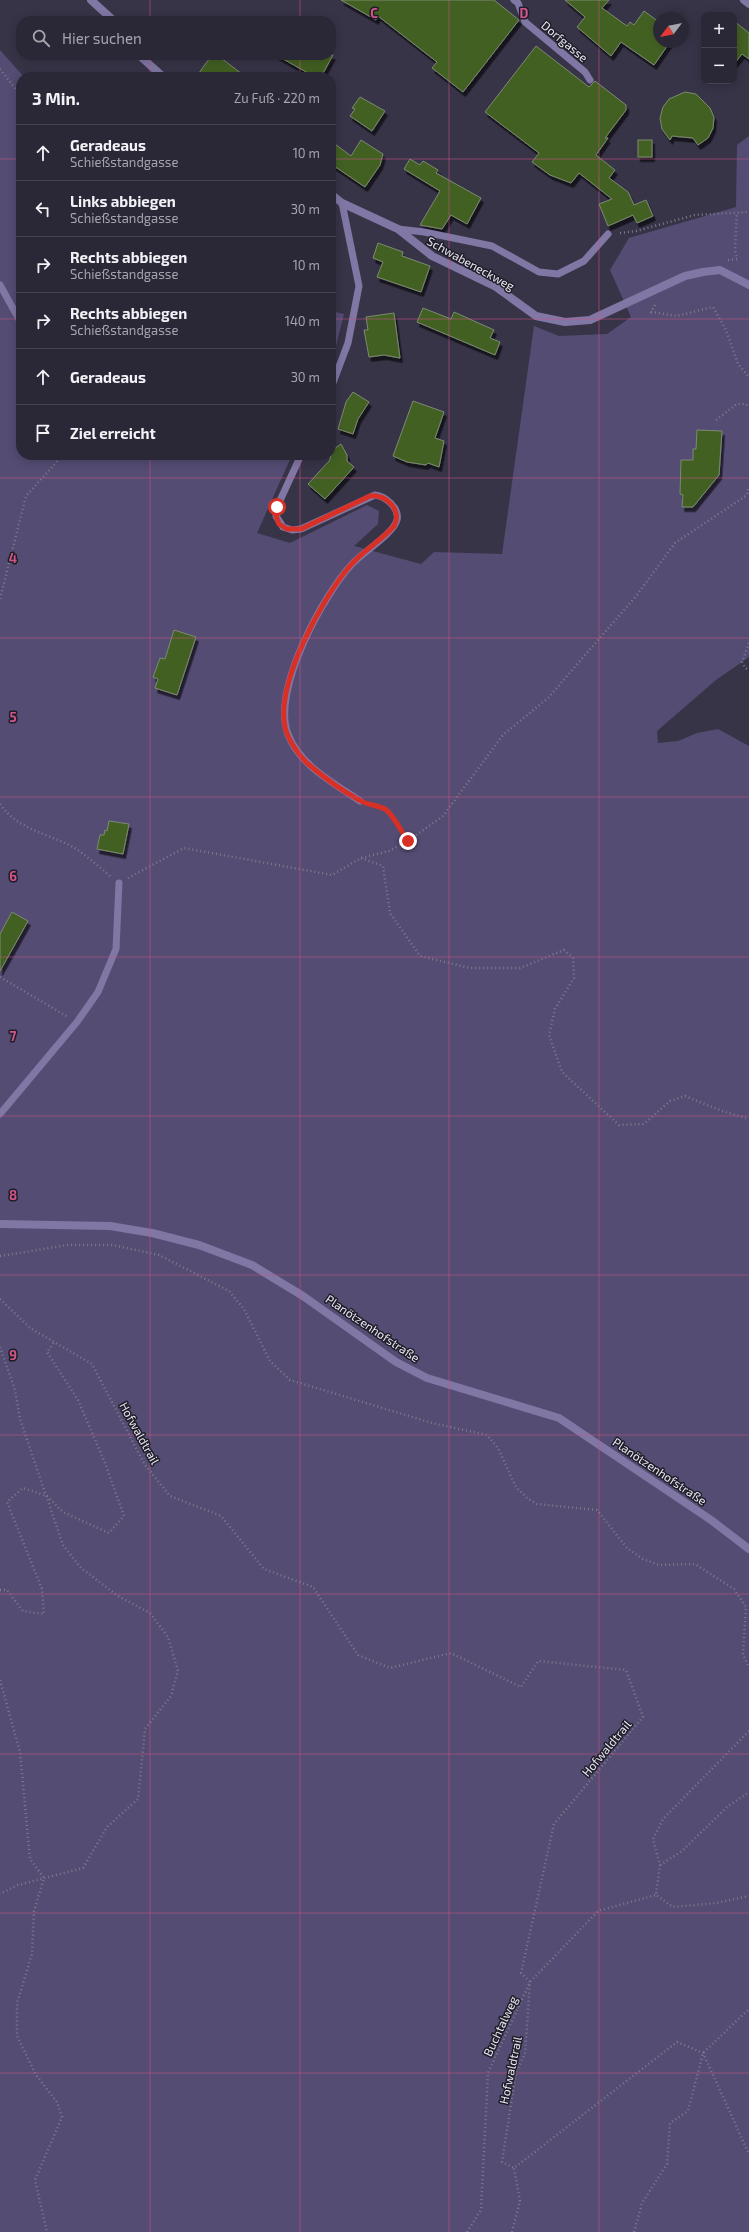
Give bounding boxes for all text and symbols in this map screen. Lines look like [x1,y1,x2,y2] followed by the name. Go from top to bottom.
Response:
[370,5,378,21] text: C
[520,5,529,21] text: D
[653,12,689,48] north arrow
[701,12,737,84] map controls
[701,12,737,48] button: +
[16,16,336,60] search box
[539,18,591,64] street label: Dorfgasse
[30,27,52,49] icon: search
[62,29,142,47] text: Hier suchen
[701,48,737,84] button: −
[32,88,80,108] text: 3 Min.
[234,90,320,106] text: Zu Fuß · 220 m
[70,136,146,154] text: Geradeaus
[32,142,54,164] icon: ahead
[293,145,320,161] text: 10 m
[70,154,178,170] text: Schießstandgasse
[70,192,176,210] text: Links abbiegen
[32,198,54,220] icon: left
[291,201,320,217] text: 30 m
[70,210,178,226] text: Schießstandgasse
[425,233,517,293] street label: Schwabeneckweg
[70,248,187,266] text: Rechts abbiegen
[32,254,54,276] icon: right
[293,257,320,273] text: 10 m
[70,266,178,282] text: Schießstandgasse
[70,304,187,322] text: Rechts abbiegen
[32,310,54,332] icon: right
[285,313,320,329] text: 140 m
[70,322,178,338] text: Schießstandgasse
[32,366,54,388] icon: ahead
[70,368,146,386] text: Geradeaus
[291,369,320,385] text: 30 m
[32,422,54,444] icon: arrive
[70,424,156,442] text: Ziel erreicht
[268,498,286,516] route start
[9,550,17,566] text: 4
[9,709,17,725] text: 5
[399,832,417,850] route end
[9,868,17,884] text: 6
[10,1028,17,1044] text: 7
[9,1187,17,1203] text: 8
[323,1291,423,1365] street label: Planötzenhofstraße
[9,1347,17,1363] text: 9
[117,1400,163,1467] street label: Hofwaldtrail
[610,1434,710,1508] street label: Planötzenhofstraße
[579,1717,634,1779] street label: Hofwaldtrail
[480,1993,520,2058] street label: Buchtalweg
[496,2034,524,2105] street label: Hofwaldtrail

